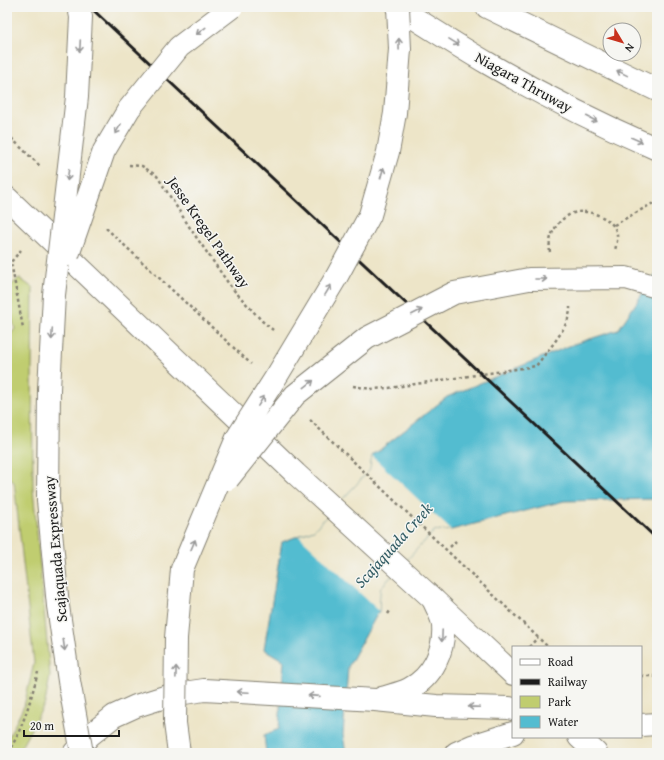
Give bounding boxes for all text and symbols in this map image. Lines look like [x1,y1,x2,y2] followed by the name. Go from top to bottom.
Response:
[602,22,642,62] north arrow
[196,26,207,35] one-way arrow
[395,38,403,51] one-way arrow
[448,38,459,46] one-way arrow
[76,39,83,52] one-way arrow
[621,40,638,56] text: N
[472,47,577,118] street label: Niagara Thruway
[616,69,628,76] one-way arrow
[586,115,598,123] one-way arrow
[113,123,121,135] one-way arrow
[630,137,642,144] one-way arrow
[379,167,386,180] one-way arrow
[65,168,72,181] one-way arrow
[161,170,256,292] street label: Jesse Kregel Pathway
[534,275,547,283] one-way arrow
[324,285,332,296] one-way arrow
[411,308,423,315] one-way arrow
[48,327,56,340] one-way arrow
[304,379,315,388] one-way arrow
[257,395,265,407] one-way arrow
[38,474,72,623] street label: Scajaquada Expressway
[348,497,438,593] water label: Scajaquada Creek
[189,539,197,551] one-way arrow
[439,629,446,642] one-way arrow
[60,638,68,651] one-way arrow
[512,646,642,738] legend
[548,653,574,670] text: Road
[172,666,180,679] one-way arrow
[548,673,587,690] text: Railway
[237,689,250,696] one-way arrow
[308,693,321,700] one-way arrow
[548,693,572,710] text: Park
[468,703,481,710] one-way arrow
[24,712,119,738] scale bar
[548,713,578,730] text: Water
[30,717,54,734] text: 20 m

